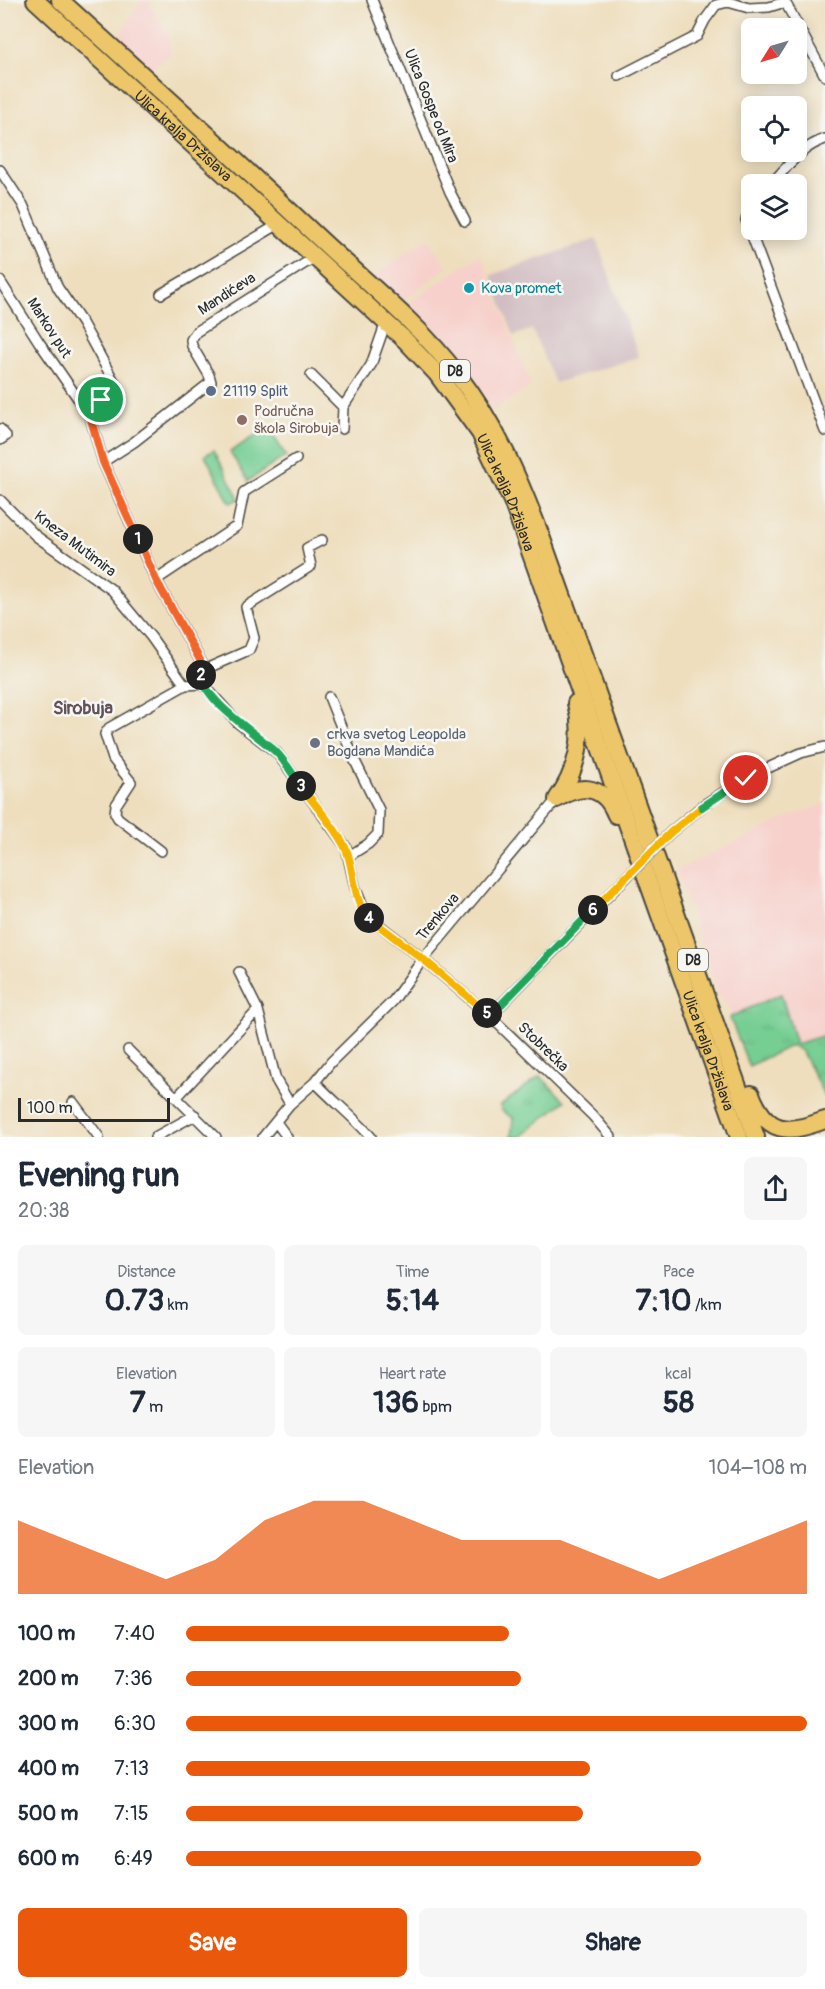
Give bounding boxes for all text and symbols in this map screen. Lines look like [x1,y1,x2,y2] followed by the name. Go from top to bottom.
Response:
[741,18,807,84] north arrow
[741,18,807,240] map controls
[400,46,462,166] street label: Ulica Gospe od Mira
[130,86,236,186] street label: Ulica kralja Držislava
[741,96,807,162] button: locate
[741,174,807,240] button: layers
[195,268,259,320] street label: Mandićeva
[481,279,563,298] place label: Kova promet
[462,281,476,295] marker: Kova promet
[22,294,76,363] street label: Markov put
[440,360,470,382] road number: D8
[75,374,126,425] pin
[223,382,289,401] place label: 21119 Split
[84,383,117,416] icon: arrive
[204,384,218,398] marker: 21119 Split
[254,402,339,438] place label: Područna škola Sirobuja
[235,413,249,427] marker: Područna škola Sirobuja
[472,430,539,554] street label: Ulica kralja Držislava
[30,507,120,581] street label: Kneza Mutimira
[123,524,153,554] pin: 1
[135,529,141,549] text: 1
[186,660,216,690] pin: 2
[197,665,205,685] text: 2
[53,697,114,720] district label: Sirobuja
[327,725,466,761] place label: crkva svetog Leopolda Bogdana Mandića
[308,736,322,750] marker: crkva svetog Leopolda Bogdana Mandića
[720,752,771,803] pin
[729,761,762,794] icon: check
[286,771,316,801] pin: 3
[297,776,305,796] text: 3
[413,889,463,945] street label: Trenkova
[578,895,608,925] pin: 6
[588,900,598,920] text: 6
[354,903,384,933] pin: 4
[364,908,374,928] text: 4
[678,949,708,971] road number: D8
[678,988,738,1113] street label: Ulica kralja Držislava
[472,998,502,1028] pin: 5
[483,1003,491,1023] text: 5
[513,1018,573,1076] street label: Stobrečka
[18,1095,170,1122] scale bar
[27,1098,73,1118] text: 100 m
[18,1155,179,1196] text: Evening run
[744,1157,807,1220] button: share
[18,1198,69,1223] text: 20:38
[117,1262,176,1282] text: Distance
[396,1262,429,1282] text: Time
[663,1262,694,1282] text: Pace
[104,1282,164,1319] text: 0.73
[386,1282,439,1319] text: 5:14
[635,1282,692,1319] text: 7:10
[164,1295,189,1315] text: km
[692,1295,722,1315] text: /km
[116,1364,177,1384] text: Elevation
[379,1364,446,1384] text: Heart rate
[665,1364,692,1384] text: kcal
[130,1384,146,1421] text: 7
[373,1384,419,1421] text: 136
[663,1384,694,1421] text: 58
[146,1397,163,1417] text: m
[419,1397,452,1417] text: bpm
[18,1455,94,1480] text: Elevation
[708,1455,807,1480] text: 104–108 m
[18,1621,75,1646] text: 100 m
[114,1621,155,1646] text: 7:40
[18,1666,79,1691] text: 200 m
[114,1666,153,1691] text: 7:36
[18,1711,79,1736] text: 300 m
[114,1711,156,1736] text: 6:30
[18,1756,79,1781] text: 400 m
[114,1756,149,1781] text: 7:13
[18,1801,78,1826] text: 500 m
[114,1801,149,1826] text: 7:15
[18,1846,79,1871] text: 600 m
[114,1846,153,1871] text: 6:49
[18,1908,407,1977] button: Save
[419,1908,807,1977] button: Share

